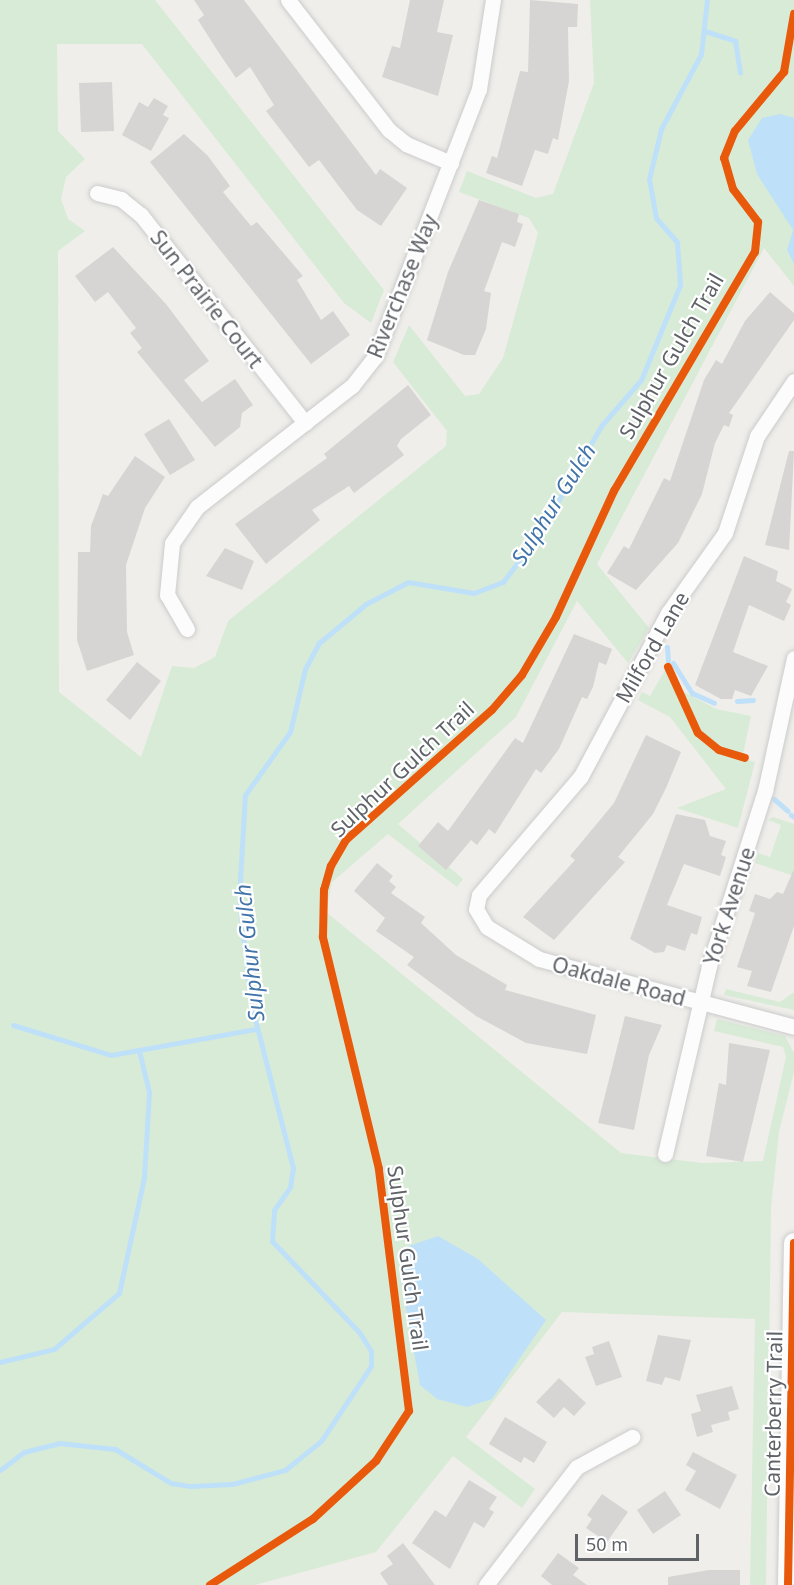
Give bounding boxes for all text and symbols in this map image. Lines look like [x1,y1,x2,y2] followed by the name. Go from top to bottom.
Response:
[362,210,442,362] street label: Riverchase Way
[145,225,269,373] street label: Sun Prairie Court
[613,269,729,443] street label: Sulphur Gulch Trail
[505,438,601,570] water label: Sulphur Gulch
[610,587,694,707] street label: Milford Lane
[325,696,479,842] street label: Sulphur Gulch Trail
[698,844,760,968] street label: York Avenue
[229,883,269,1023] water label: Sulphur Gulch
[549,951,689,1011] street label: Oakdale Road
[383,1164,433,1352] street label: Sulphur Gulch Trail
[759,1331,787,1497] street label: Canterberry Trail
[578,1522,702,1560] scale bar
[586,1532,628,1556] text: 50 m

